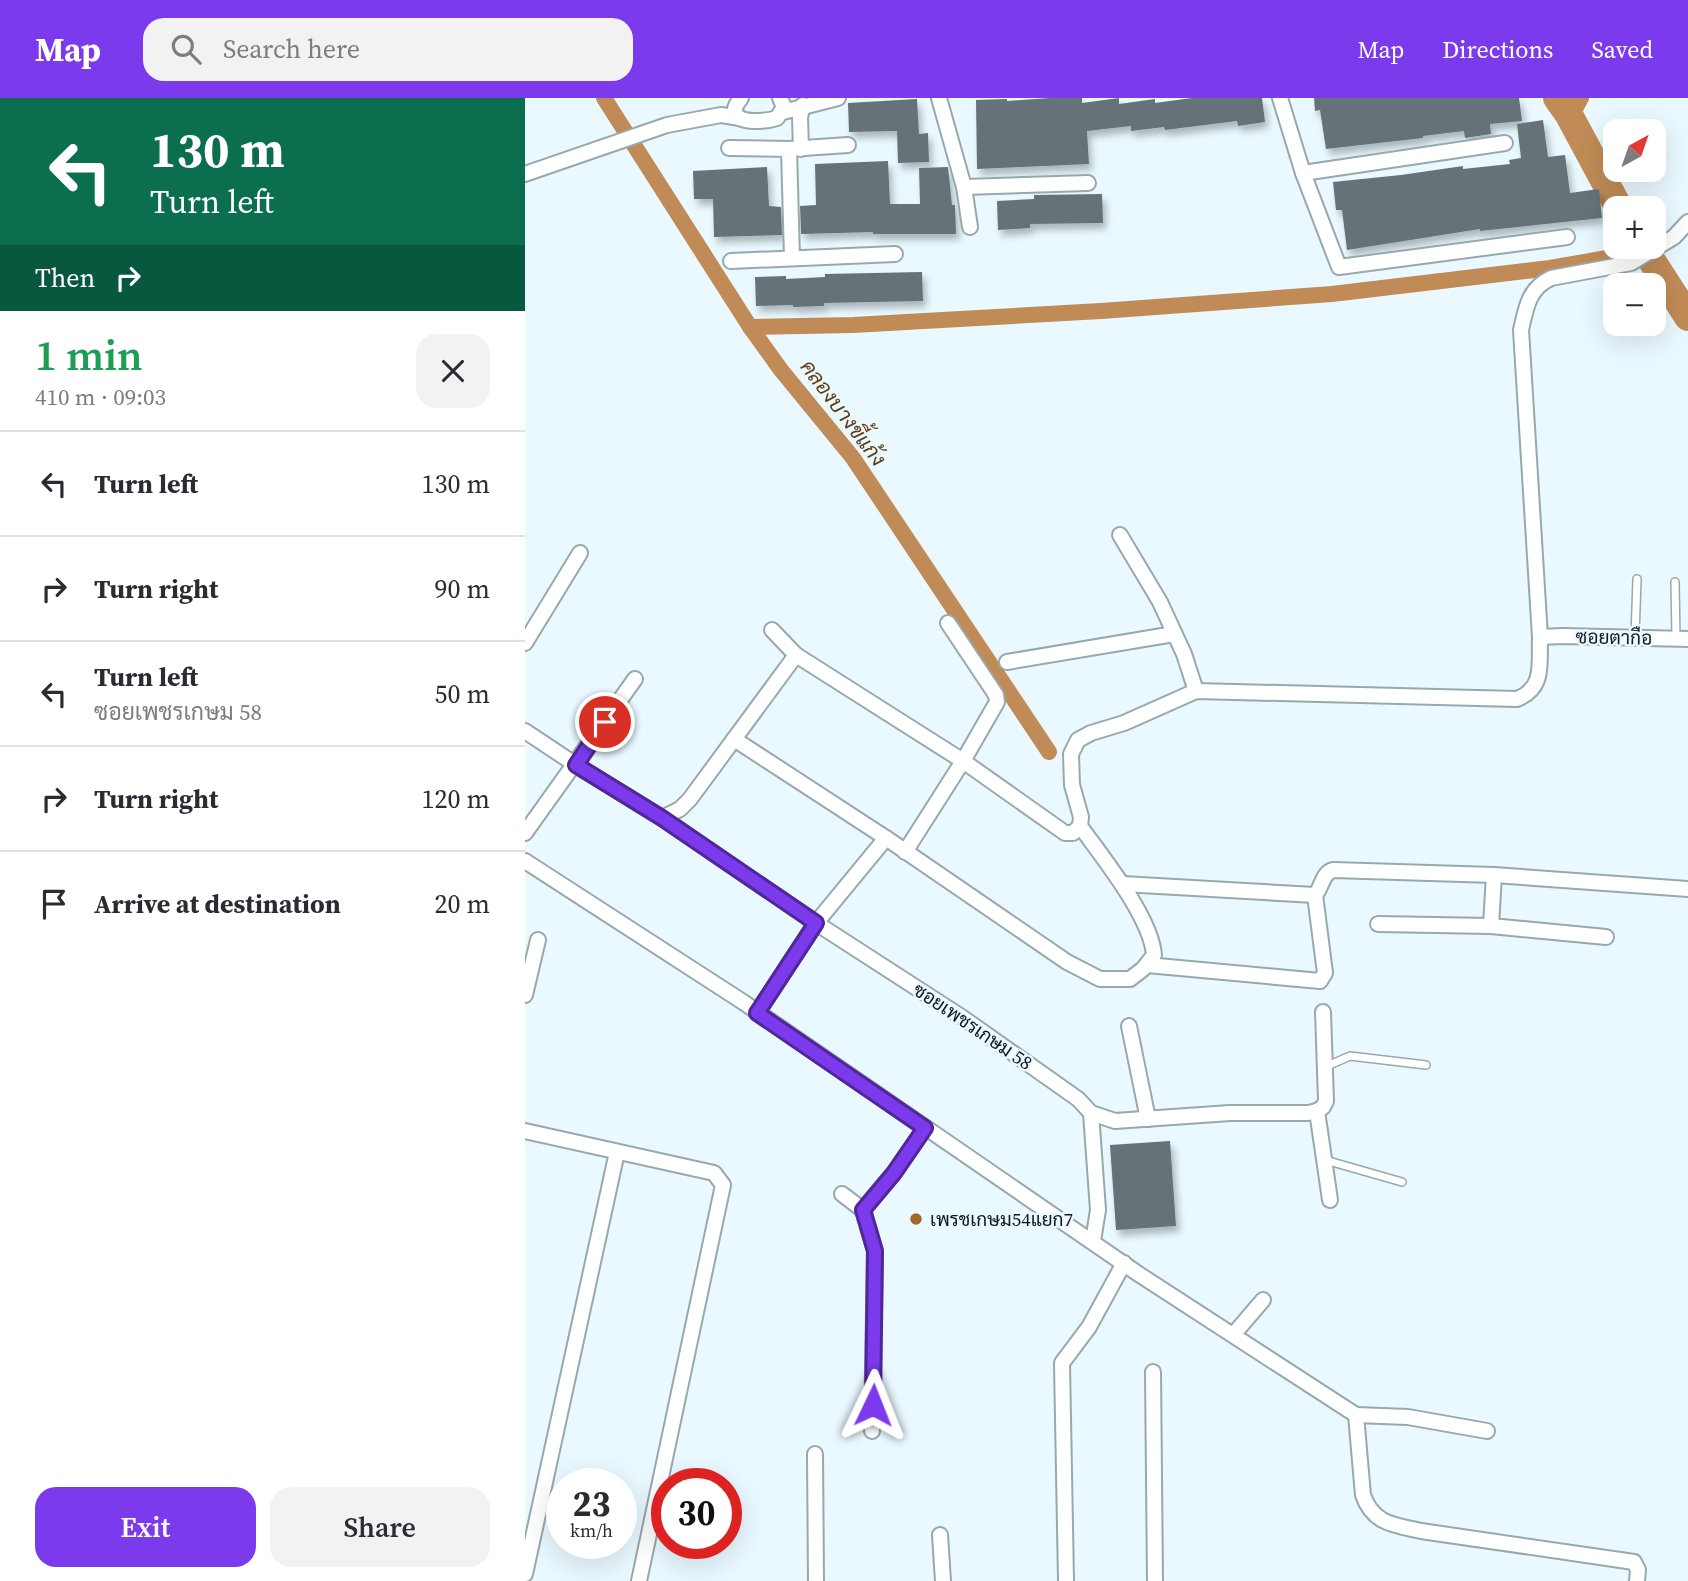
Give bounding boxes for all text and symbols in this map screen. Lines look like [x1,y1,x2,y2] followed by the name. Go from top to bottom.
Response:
[143,18,633,81] search box
[35,27,101,72] text: Map
[167,30,205,68] icon: search
[223,31,360,67] text: Search here
[1357,33,1404,66] text: Map
[1442,33,1553,66] text: Directions
[1591,33,1653,66] text: Saved
[150,116,285,183] text: 130 m
[1603,119,1666,182] north arrow
[1603,119,1666,336] map controls
[35,126,126,217] icon: left
[150,180,274,224] text: Turn left
[1603,196,1666,259] button: +
[109,259,147,297] icon: right
[35,260,95,296] text: Then
[1603,273,1666,336] button: −
[35,326,143,384] text: 1 min
[416,334,490,408] button: close
[794,351,897,472] water label: คลองบางขี้แก้ง
[35,381,166,413] text: 410 m · 09:03
[35,465,73,503] icon: left
[94,466,198,502] text: Turn left
[422,466,490,502] text: 130 m
[35,570,73,608] icon: right
[94,571,218,607] text: Turn right
[435,571,490,607] text: 90 m
[1575,623,1653,651] street label: ซอยตากือ
[94,659,198,695] text: Turn left
[35,675,73,713] icon: left
[435,676,490,712] text: 50 m
[575,692,635,752] pin
[94,696,262,728] text: ซอยเพชรเกษม 58
[586,703,624,741] icon: arrive
[35,780,73,818] icon: right
[94,781,218,817] text: Turn right
[422,781,490,817] text: 120 m
[35,885,73,923] icon: arrive
[94,886,341,922] text: Arrive at destination
[435,886,490,922] text: 20 m
[908,976,1038,1076] street label: ซอยเพชรเกษม 58
[930,1206,1073,1232] place label: เพรชเกษม54แยก7
[908,1211,924,1227] marker: เพรชเกษม54แยก7
[836,1368,910,1442] position arrow
[651,1468,742,1559] speed limit sign: 30
[573,1480,610,1528] text: 23
[35,1487,256,1567] button: Exit
[270,1487,490,1567] button: Share
[570,1518,613,1543] text: km/h

